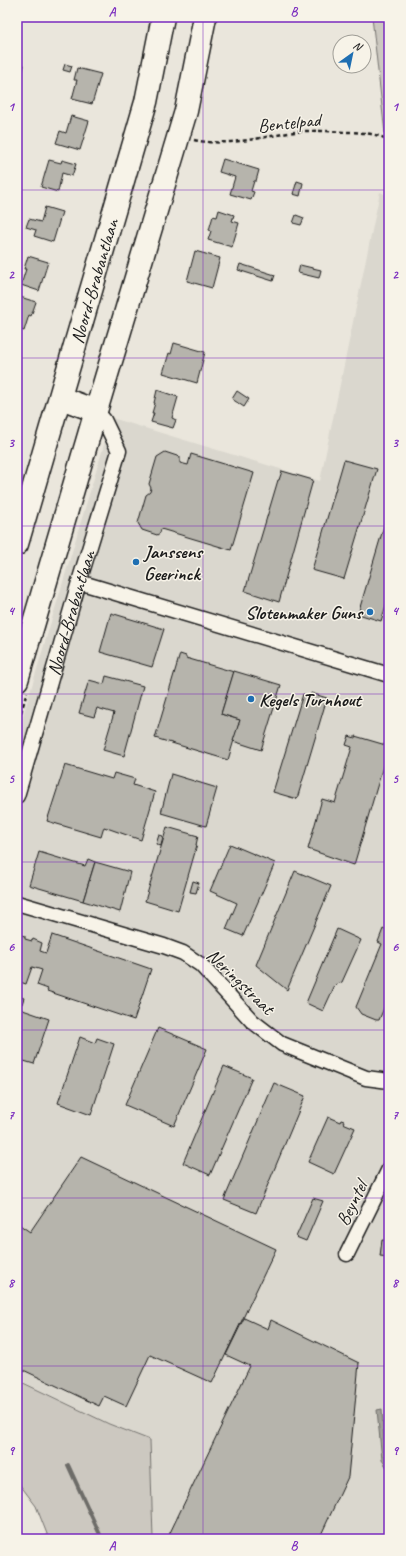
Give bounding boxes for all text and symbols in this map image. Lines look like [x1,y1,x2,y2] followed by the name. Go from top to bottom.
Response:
[109,4,117,20] text: A
[291,4,299,20] text: B
[332,34,372,74] north arrow
[351,38,366,55] text: N
[8,99,16,115] text: 1
[392,99,400,115] text: 1
[257,107,325,138] street label: Bentelpad
[65,215,125,347] street label: Noord-Brabantlaan
[8,267,15,283] text: 2
[392,267,399,283] text: 2
[8,435,15,451] text: 3
[392,435,399,451] text: 3
[142,540,204,586] place label: Janssens Geerinck
[42,546,101,678] street label: Noord-Brabantlaan
[131,557,141,567] marker: Janssens Geerinck
[245,601,364,625] place label: Slotenmaker Guns
[8,603,16,619] text: 4
[392,603,400,619] text: 4
[365,607,375,617] marker: Slotenmaker Guns
[259,688,363,712] place label: Kegels Turnhout
[246,694,256,704] marker: Kegels Turnhout
[8,771,15,787] text: 5
[392,771,399,787] text: 5
[8,939,15,955] text: 6
[392,939,399,955] text: 6
[201,943,281,1021] street label: Neringstraat
[8,1107,15,1123] text: 7
[392,1107,399,1123] text: 7
[331,1174,375,1230] street label: Beyntel
[8,1275,16,1291] text: 8
[392,1275,400,1291] text: 8
[8,1443,15,1459] text: 9
[392,1443,399,1459] text: 9
[109,1538,117,1554] text: A
[291,1538,299,1554] text: B

